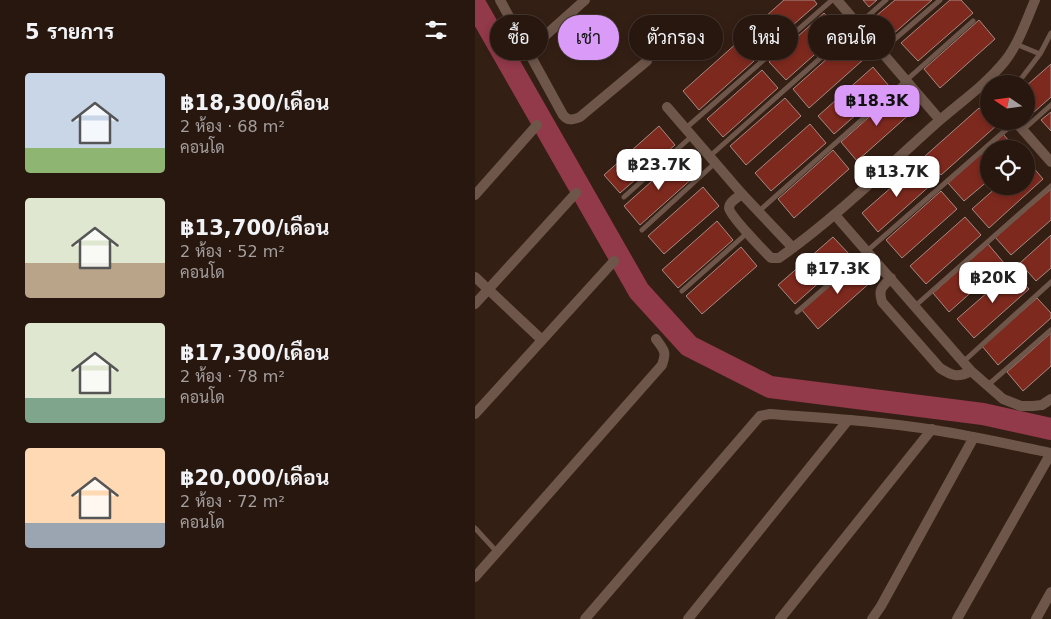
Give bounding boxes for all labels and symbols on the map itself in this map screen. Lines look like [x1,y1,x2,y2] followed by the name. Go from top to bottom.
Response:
[980,75,1035,130] north arrow
[836,84,918,127] pin: ฿18.3K
[618,148,700,191] pin: ฿23.7K
[856,156,938,198] pin: ฿13.7K
[797,252,879,295] pin: ฿17.3K
[963,262,1023,304] pin: ฿20K

